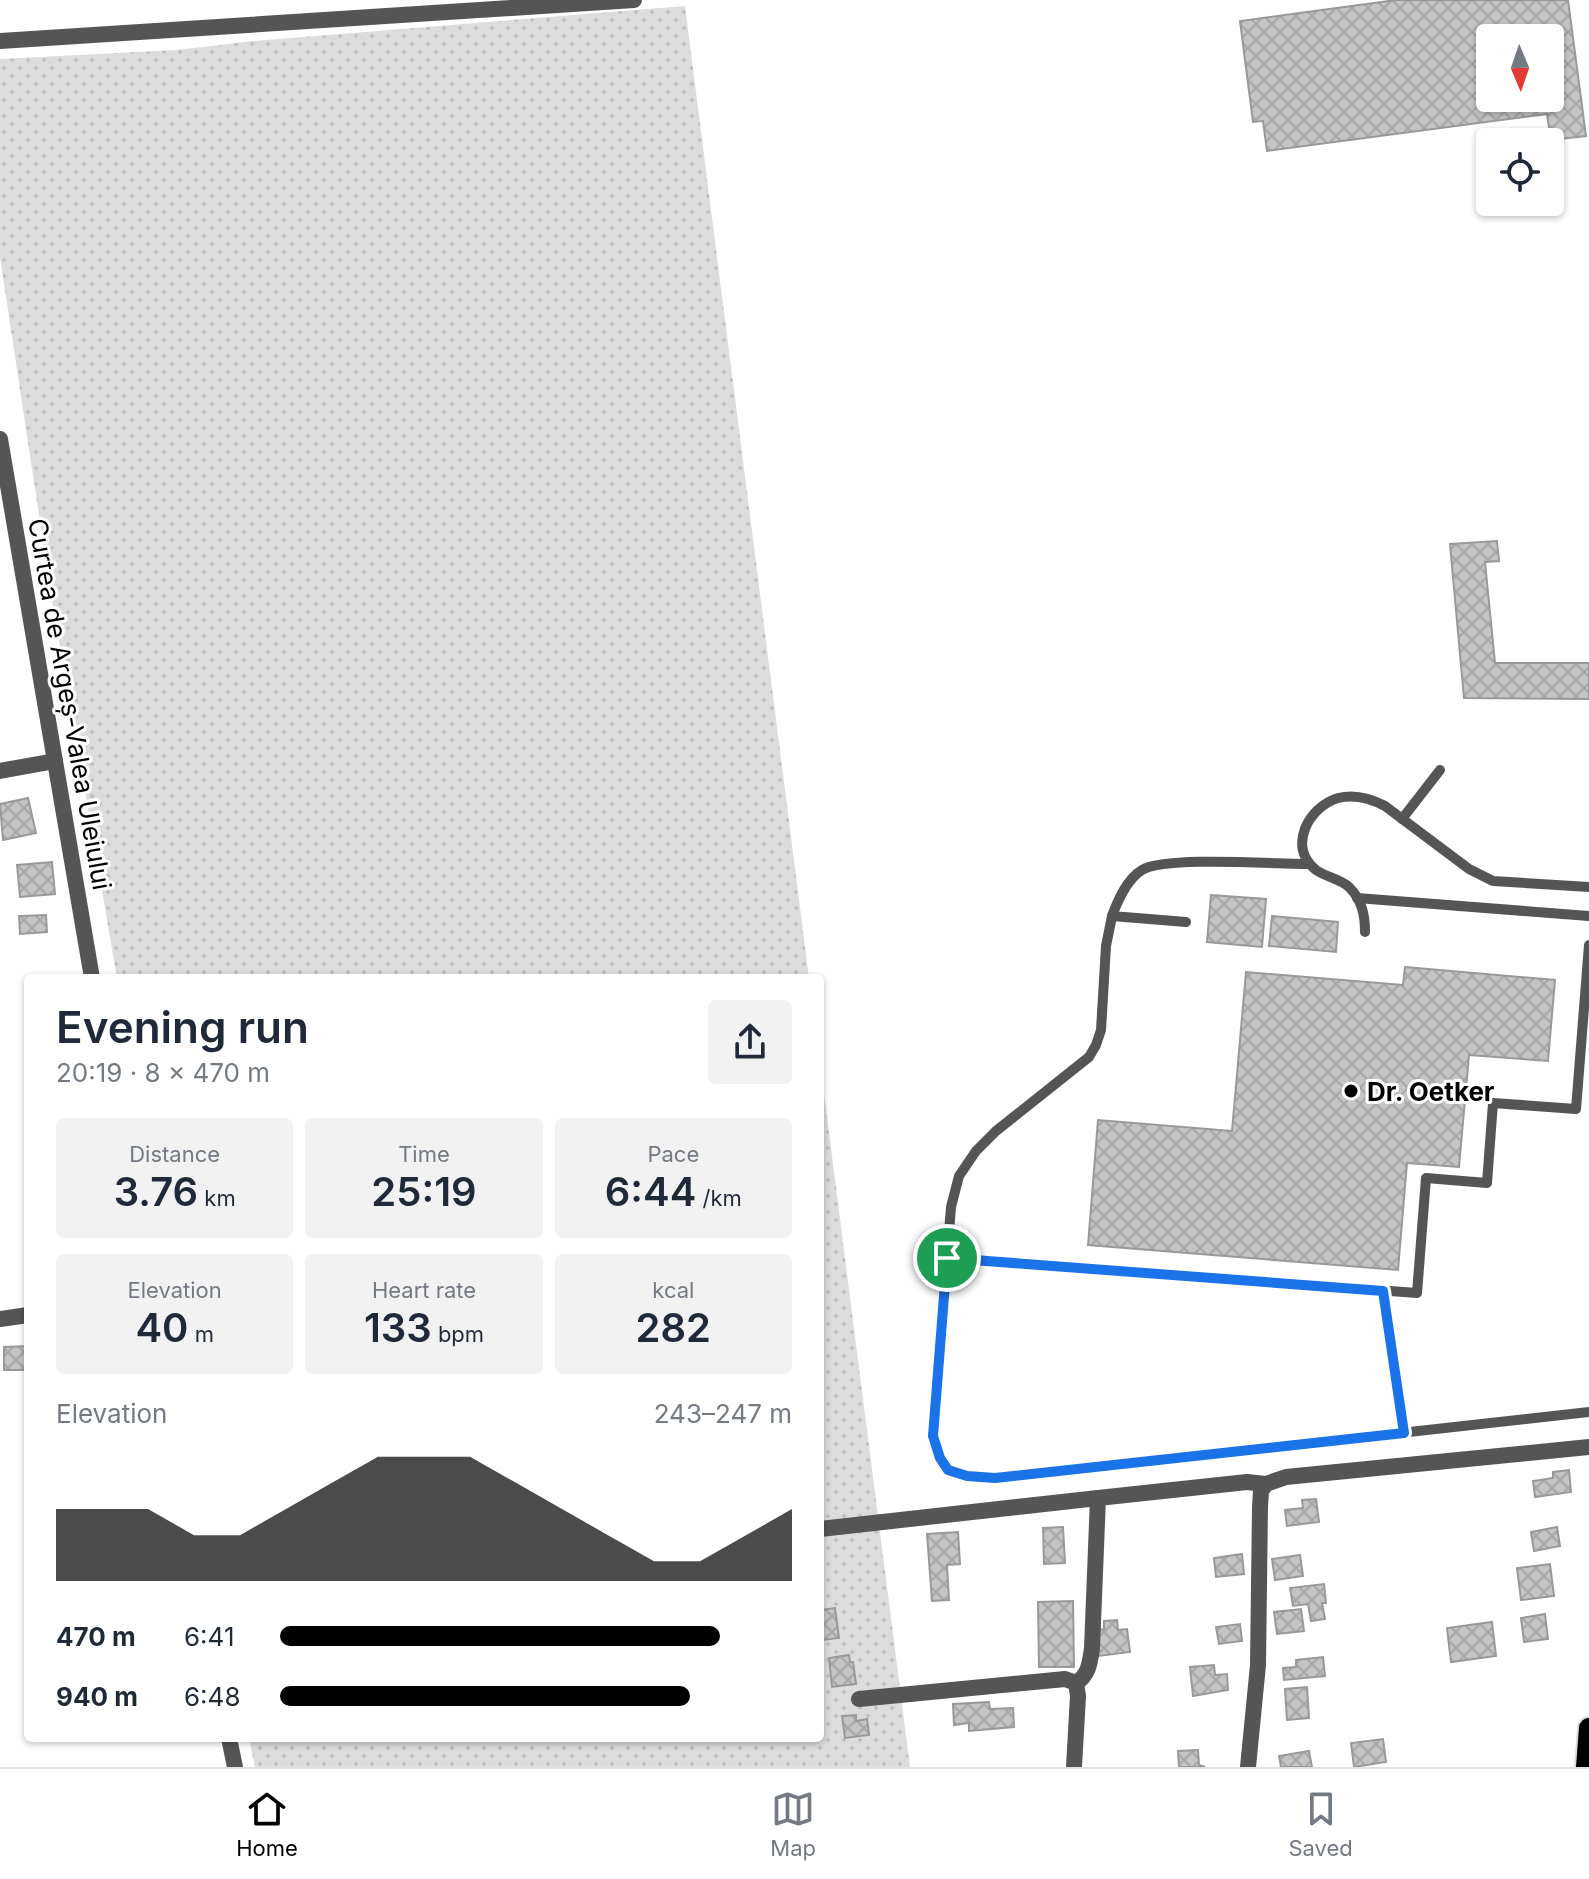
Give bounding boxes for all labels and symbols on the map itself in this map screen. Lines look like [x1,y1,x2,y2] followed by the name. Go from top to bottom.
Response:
[1476,24,1564,112] north arrow
[22,516,118,892] street label: Curtea de Argeș-Valea Uleiului
[1367,1076,1495,1107] place label: Dr. Oetker
[1342,1082,1360,1100] marker: Dr. Oetker
[913,1224,981,1292] pin

